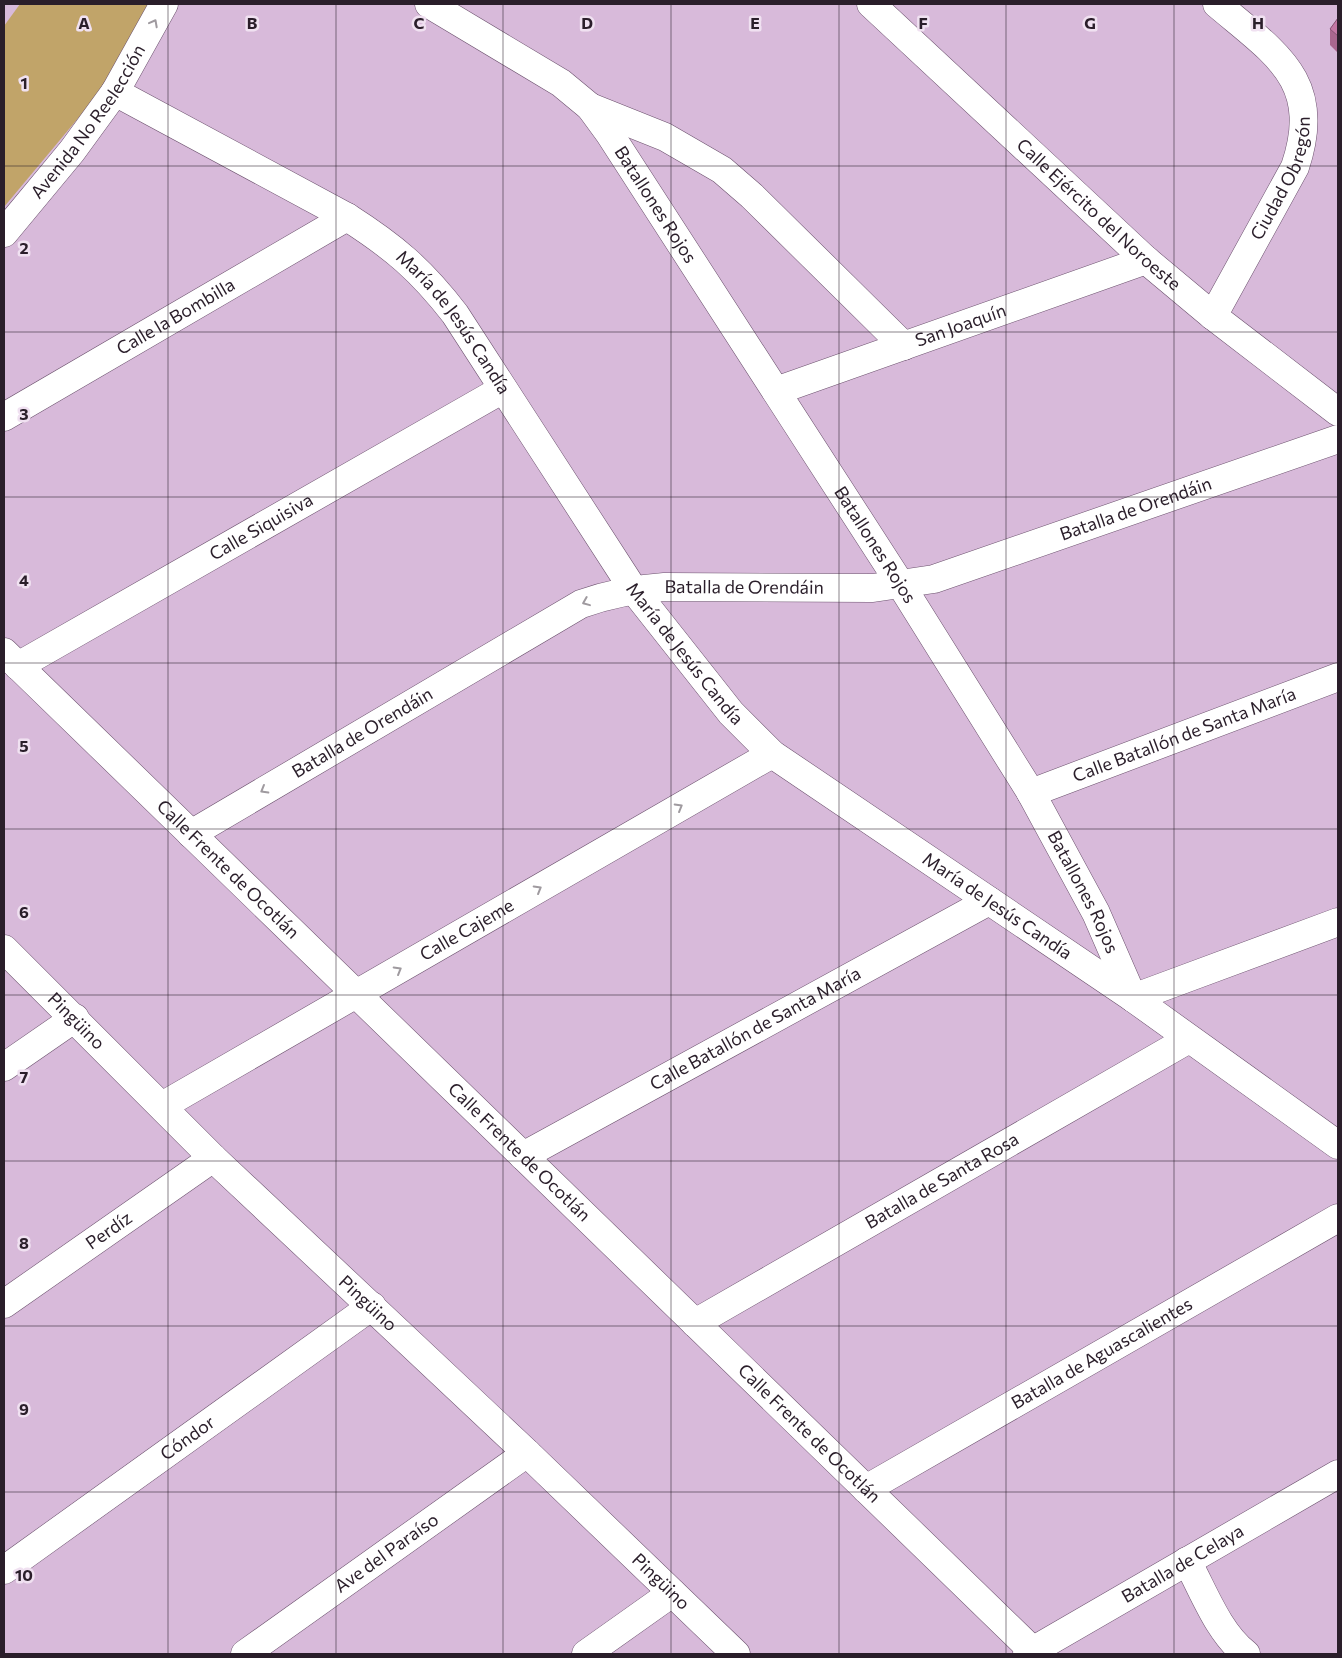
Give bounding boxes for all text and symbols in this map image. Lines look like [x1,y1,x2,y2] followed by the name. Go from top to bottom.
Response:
[78,13,90,32] text: A
[247,13,258,32] text: B
[414,13,425,32] text: C
[581,13,593,32] text: D
[750,13,760,32] text: E
[918,13,928,32] text: F
[1084,13,1096,32] text: G
[1252,13,1264,32] text: H
[147,19,157,28] one-way arrow
[25,40,149,203] street label: Avenida No Reelección
[20,73,28,92] text: 1
[1245,116,1314,243] street label: Ciudad Obregón
[1012,133,1186,294] street label: Calle Ejército del Noroeste
[610,142,702,267] street label: Batallones Rojos
[19,238,29,257] text: 2
[392,245,516,398] street label: María de Jesús Candía
[112,273,239,359] street label: Calle la Bombilla
[912,298,1009,351] street label: San Joaquín
[19,404,29,423] text: 3
[1057,472,1214,545] street label: Batalla de Orendáin
[830,482,922,607] street label: Batallones Rojos
[205,488,316,564] street label: Calle Siquisiva
[19,570,29,589] text: 4
[664,575,824,598] street label: Batalla de Orendáin
[622,578,748,729] street label: María de Jesús Candía
[582,596,591,607] one-way arrow
[288,682,436,782] street label: Batalla de Orendáin
[1069,682,1299,786] street label: Calle Batallón de Santa María
[19,736,29,755] text: 5
[261,784,270,794] one-way arrow
[153,795,304,943] street label: Calle Frente de Ocotlán
[674,804,683,814] one-way arrow
[1043,826,1124,956] street label: Batallones Rojos
[919,847,1077,964] street label: María de Jesús Candía
[533,885,542,895] one-way arrow
[415,893,517,965] street label: Calle Cajeme
[19,902,29,921] text: 6
[646,961,864,1094] street label: Calle Batallón de Santa María
[392,966,401,976] one-way arrow
[44,987,110,1054] street label: Pingüino
[20,1067,29,1086] text: 7
[444,1077,596,1226] street label: Calle Frente de Ocotlán
[861,1127,1022,1233] street label: Batalla de Santa Rosa
[81,1206,136,1254] street label: Perdíz
[19,1233,29,1252] text: 8
[335,1270,402,1335] street label: Pingüino
[1007,1292,1196,1413] street label: Batalla de Aguascalientes
[734,1359,886,1507] street label: Calle Frente de Ocotlán
[19,1399,29,1418] text: 9
[156,1410,219,1464] street label: Cóndor
[330,1508,442,1597] street label: Ave del Paraíso
[1117,1519,1247,1607] street label: Batalla de Celaya
[628,1548,695,1614] street label: Pingüino
[15,1565,33,1584] text: 10

